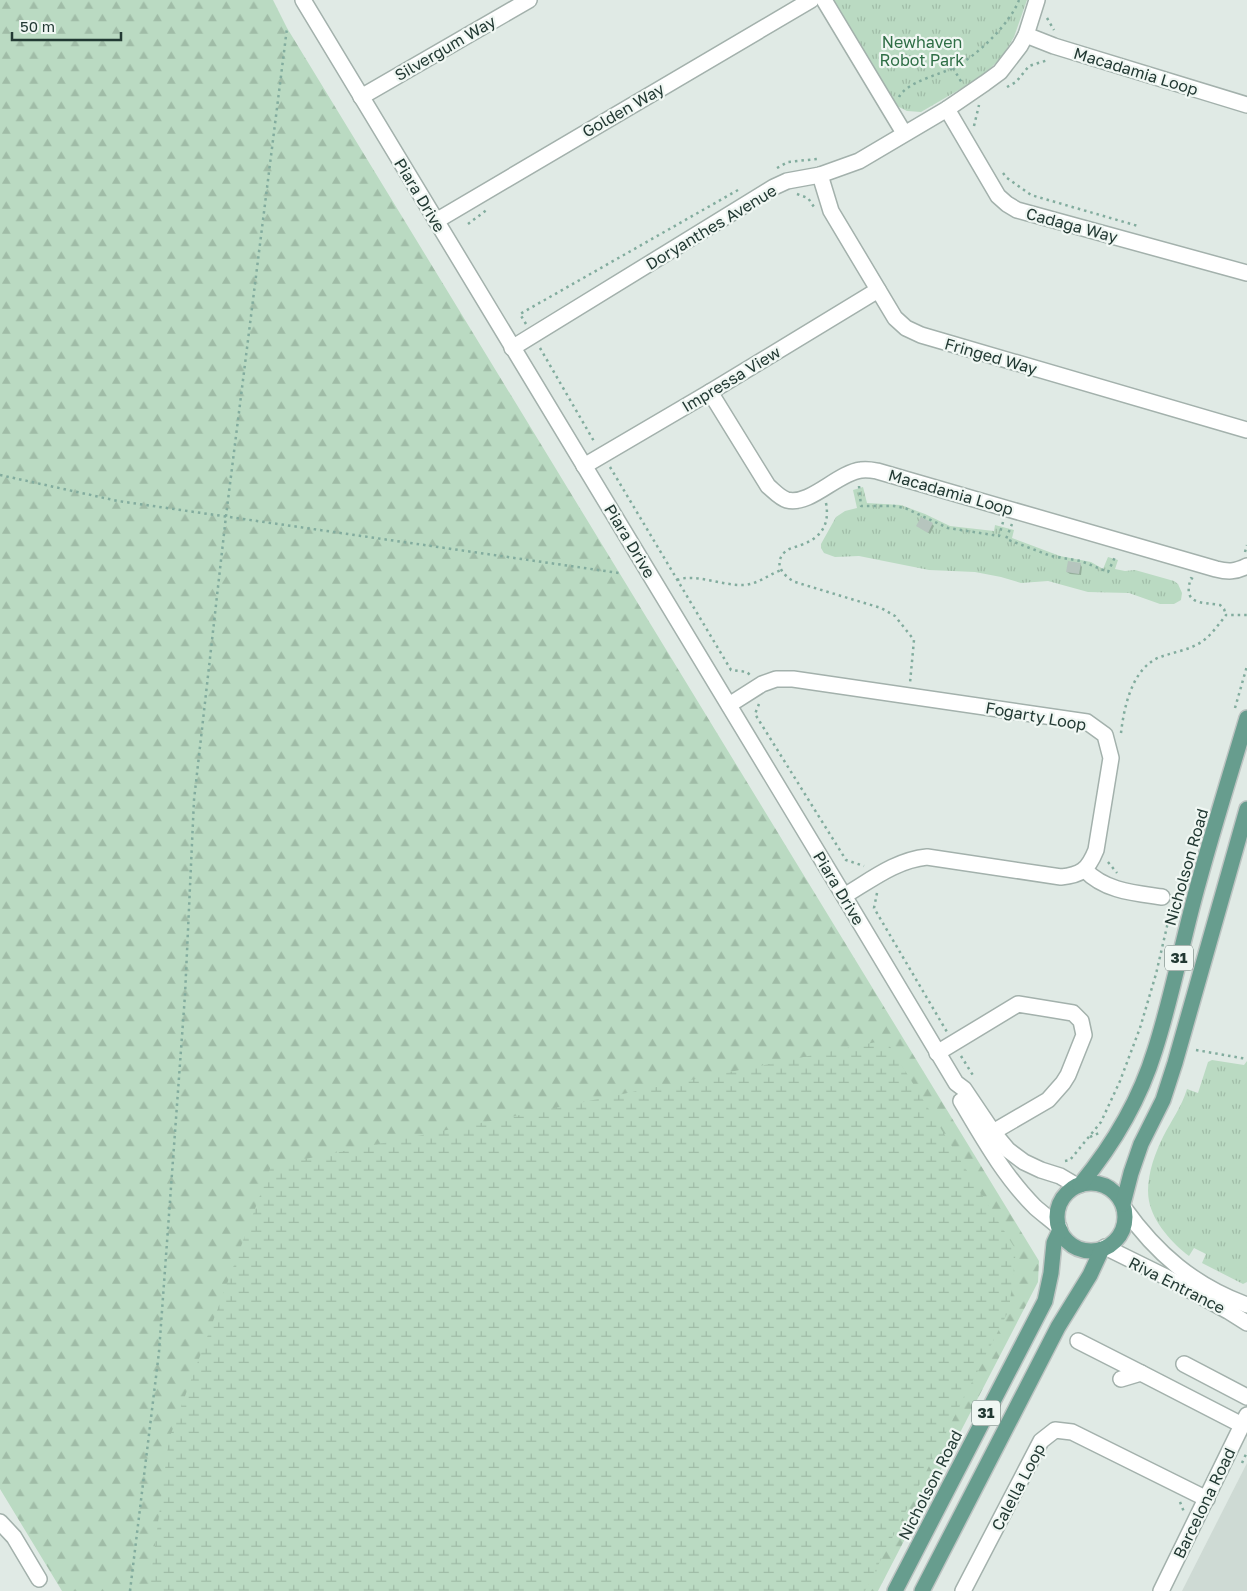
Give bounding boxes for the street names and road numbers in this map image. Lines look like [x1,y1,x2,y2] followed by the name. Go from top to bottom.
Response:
[391,11,499,85] street label: Silvergum Way
[1071,43,1201,99] street label: Macadamia Loop
[579,79,668,141] street label: Golden Way
[390,154,450,236] street label: Piara Drive
[642,180,780,274] street label: Doryanthes Avenue
[1024,203,1120,247] street label: Cadaga Way
[942,333,1040,379] street label: Fringed Way
[678,342,784,416] street label: Impressa View
[886,465,1016,519] street label: Macadamia Loop
[600,500,660,582] street label: Piara Drive
[984,697,1088,735] street label: Fogarty Loop
[1160,806,1212,928] street label: Nicholson Road
[809,847,869,929] street label: Piara Drive
[1165,946,1193,970] road number: 31
[1125,1252,1229,1318] street label: Riva Entrance
[972,1400,1000,1426] road number: 31
[894,1427,966,1543] street label: Nicholson Road
[987,1440,1049,1534] street label: Calella Loop
[1169,1444,1239,1562] street label: Barcelona Road

